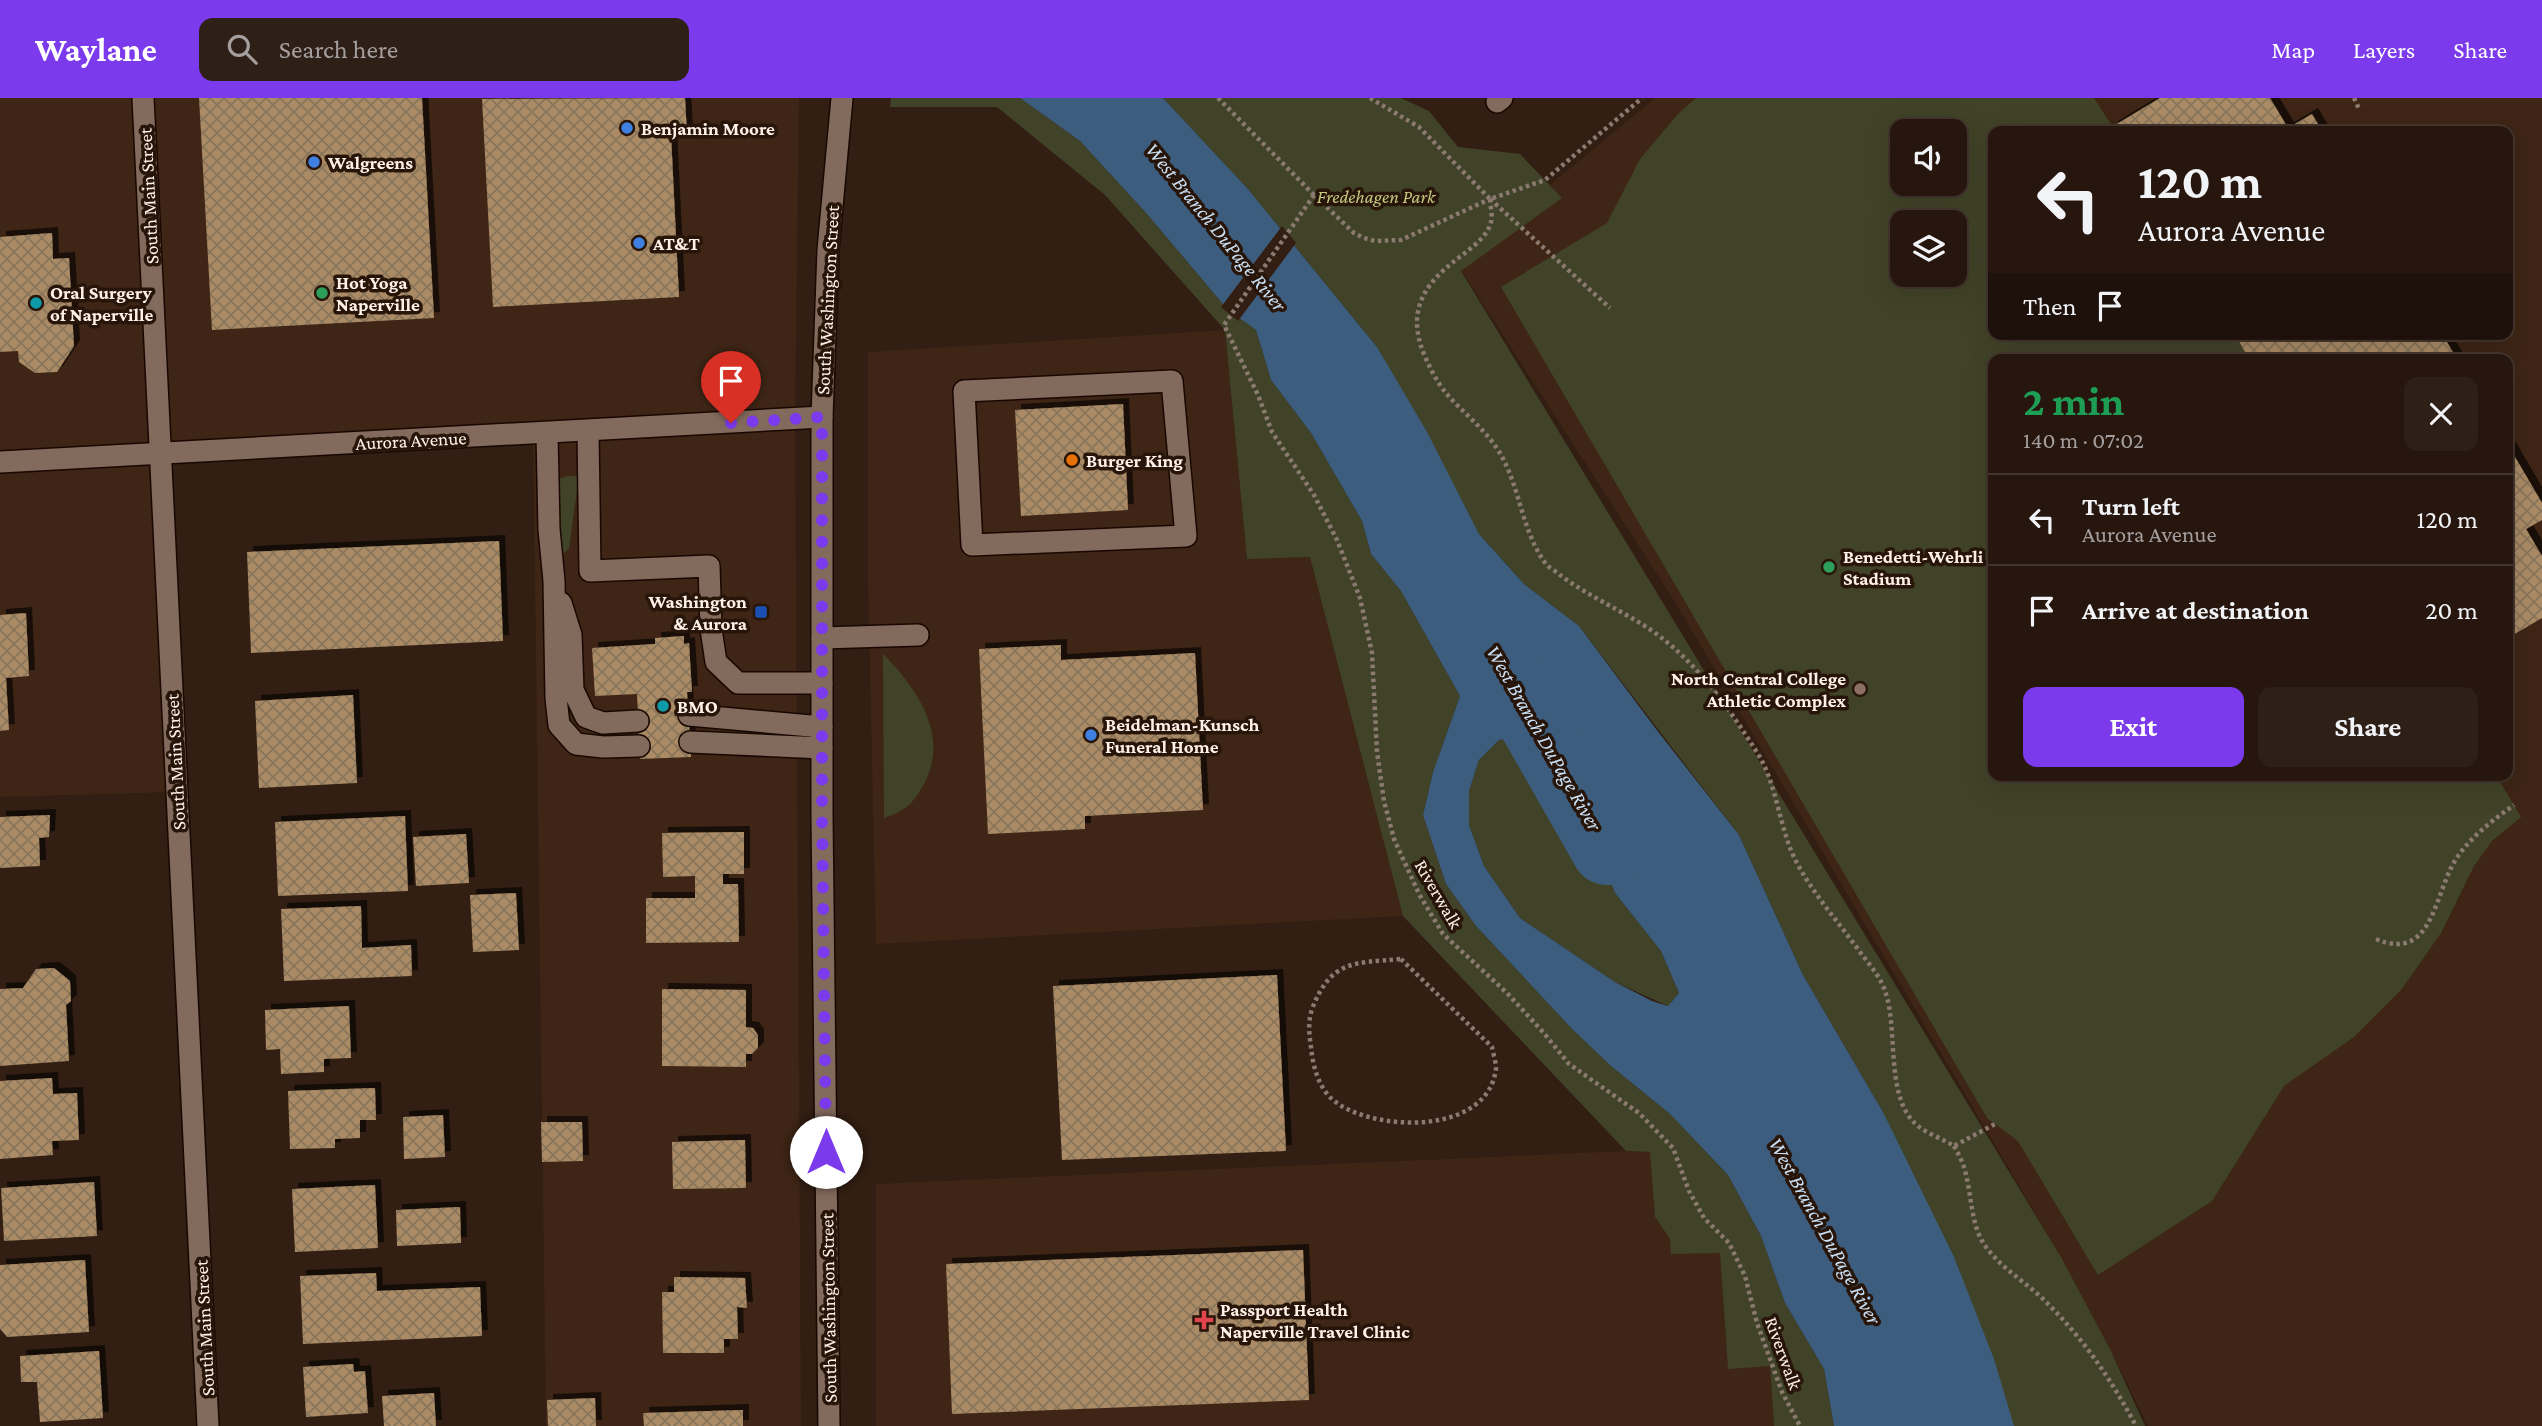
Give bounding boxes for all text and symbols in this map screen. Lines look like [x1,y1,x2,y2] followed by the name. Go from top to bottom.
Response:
[199,18,689,81] search box
[223,30,261,68] icon: search
[35,31,157,68] text: Waylane
[279,35,398,64] text: Search here
[2271,36,2315,63] text: Map
[2353,36,2415,63] text: Layers
[2453,36,2507,63] text: Share
[641,118,775,140] place label: Benjamin Moore
[1890,119,1967,287] map controls
[1890,119,1967,196] button: sound
[619,120,635,136] marker: Benjamin Moore
[134,127,163,265] street label: South Main Street
[1141,138,1292,317] water label: West Branch DuPage River
[327,152,413,173] place label: Walgreens
[306,154,322,170] marker: Walgreens
[2023,154,2114,245] icon: left
[2138,154,2262,209] text: 120 m
[1317,186,1436,207] park label: Fredehagen Park
[812,204,843,395] street label: South Washington Street
[1890,210,1967,287] button: layers
[2138,212,2325,248] text: Aurora Avenue
[652,233,700,254] place label: AT&T
[631,235,647,251] marker: AT&T
[336,272,420,315] place label: Hot Yoga Naperville
[50,282,154,325] place label: Oral Surgery of Naperville
[314,285,330,301] marker: Hot Yoga Naperville
[2091,287,2129,325] icon: arrive
[2023,292,2077,321] text: Then
[28,295,44,311] marker: Oral Surgery of Naperville
[701,351,761,423] pin
[712,362,750,400] icon: arrive
[2023,377,2124,424] text: 2 min
[2404,377,2478,451] button: close
[355,427,467,454] street label: Aurora Avenue
[2023,427,2144,453] text: 140 m · 07:02
[1086,450,1183,471] place label: Burger King
[1064,452,1080,468] marker: Burger King
[2082,492,2180,521] text: Turn left
[2023,501,2061,539] icon: left
[2417,505,2478,534] text: 120 m
[2082,521,2217,547] text: Aurora Avenue
[1843,546,1984,589] place label: Benedetti-Wehrli Stadium
[1821,559,1837,575] marker: Benedetti-Wehrli Stadium
[647,591,748,634] place label: Washington & Aurora
[2023,592,2061,630] icon: arrive
[2082,596,2309,625] text: Arrive at destination
[2425,596,2478,625] text: 20 m
[753,604,769,620] marker: Washington & Aurora
[1481,641,1607,835] water label: West Branch DuPage River
[1671,668,1846,711] place label: North Central College Athletic Complex
[1852,681,1868,697] marker: North Central College Athletic Complex
[2023,687,2244,767] button: Exit
[2258,687,2478,767] button: Share
[161,693,190,831] street label: South Main Street
[677,696,718,717] place label: BMO
[655,698,671,714] marker: BMO
[1105,714,1259,757] place label: Beidelman-Kunsch Funeral Home
[1083,727,1099,743] marker: Beidelman-Kunsch Funeral Home
[1410,856,1467,933] street label: Riverwalk
[789,1115,863,1189] position arrow
[1764,1133,1887,1329] water label: West Branch DuPage River
[816,1212,841,1403] street label: South Washington Street
[190,1259,219,1397] street label: South Main Street
[1220,1299,1410,1342] place label: Passport Health Naperville Travel Clinic
[1194,1310,1214,1330] marker: Passport Health Naperville Travel Clinic
[1761,1314,1807,1393] street label: Riverwalk

